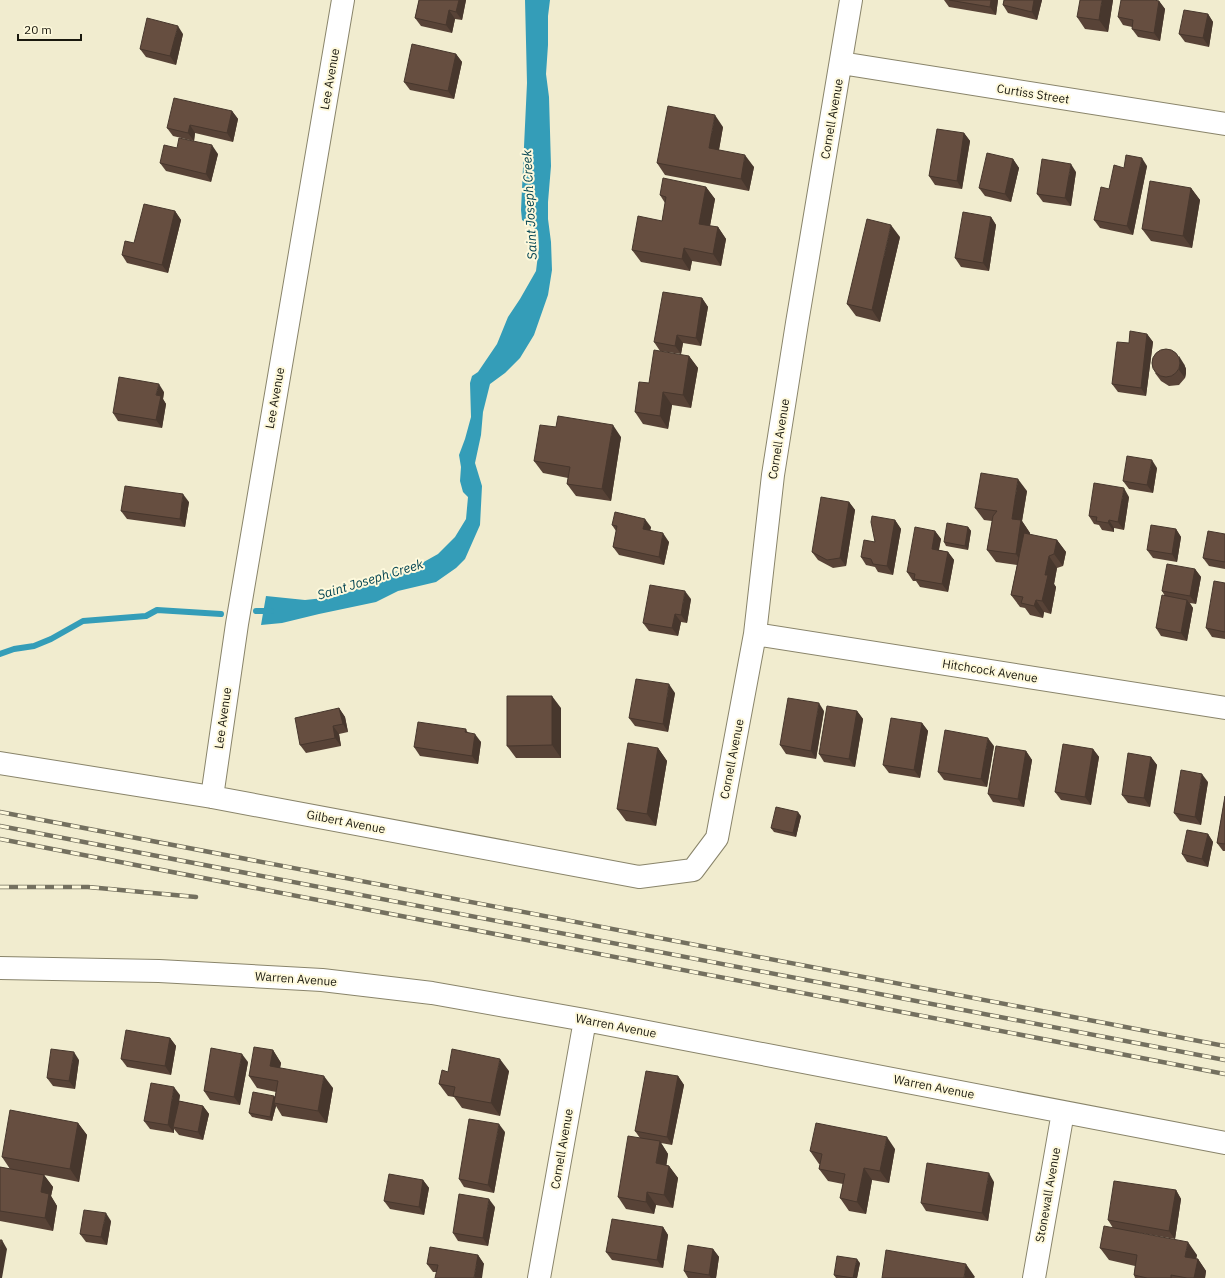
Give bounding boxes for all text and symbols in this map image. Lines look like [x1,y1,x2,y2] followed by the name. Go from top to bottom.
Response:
[18,16,81,42] scale bar
[24,22,52,37] text: 20 m
[317,47,342,111] street label: Lee Avenue
[817,77,846,160] street label: Cornell Avenue
[996,80,1070,107] street label: Curtiss Street
[518,149,541,260] water label: Saint Joseph Creek
[262,366,287,430] street label: Lee Avenue
[765,397,792,480] street label: Cornell Avenue
[315,555,425,604] water label: Saint Joseph Creek
[941,656,1039,686] street label: Hitchcock Avenue
[211,686,234,750] street label: Lee Avenue
[716,717,747,800] street label: Cornell Avenue
[306,807,387,837] street label: Gilbert Avenue
[255,968,338,989] street label: Warren Avenue
[574,1010,658,1041] street label: Warren Avenue
[892,1071,976,1102] street label: Warren Avenue
[547,1107,576,1190] street label: Cornell Avenue
[1032,1146,1063,1244] street label: Stonewall Avenue

